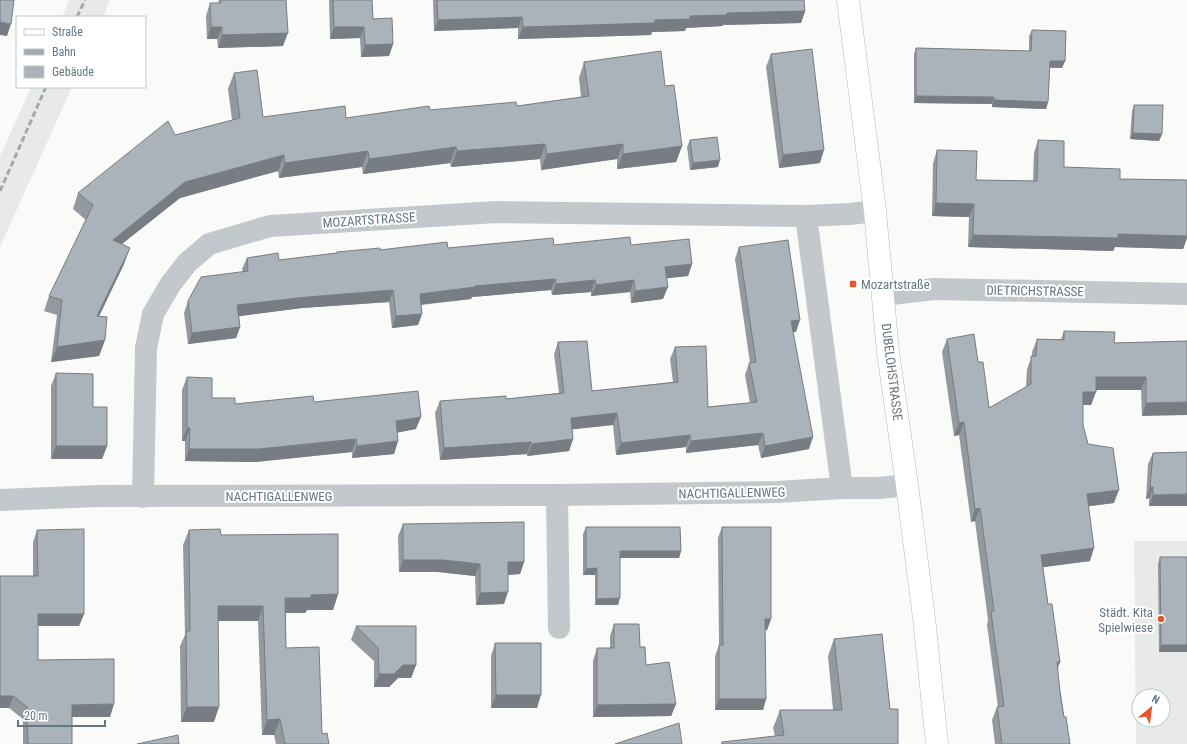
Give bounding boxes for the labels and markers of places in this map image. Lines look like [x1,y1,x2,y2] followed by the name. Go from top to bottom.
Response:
[861,277,930,292] place label: Mozartstraße
[848,279,858,289] marker: Mozartstraße
[1098,605,1153,635] place label: Städt. Kita Spielwiese
[1156,614,1166,624] marker: Städt. Kita Spielwiese

